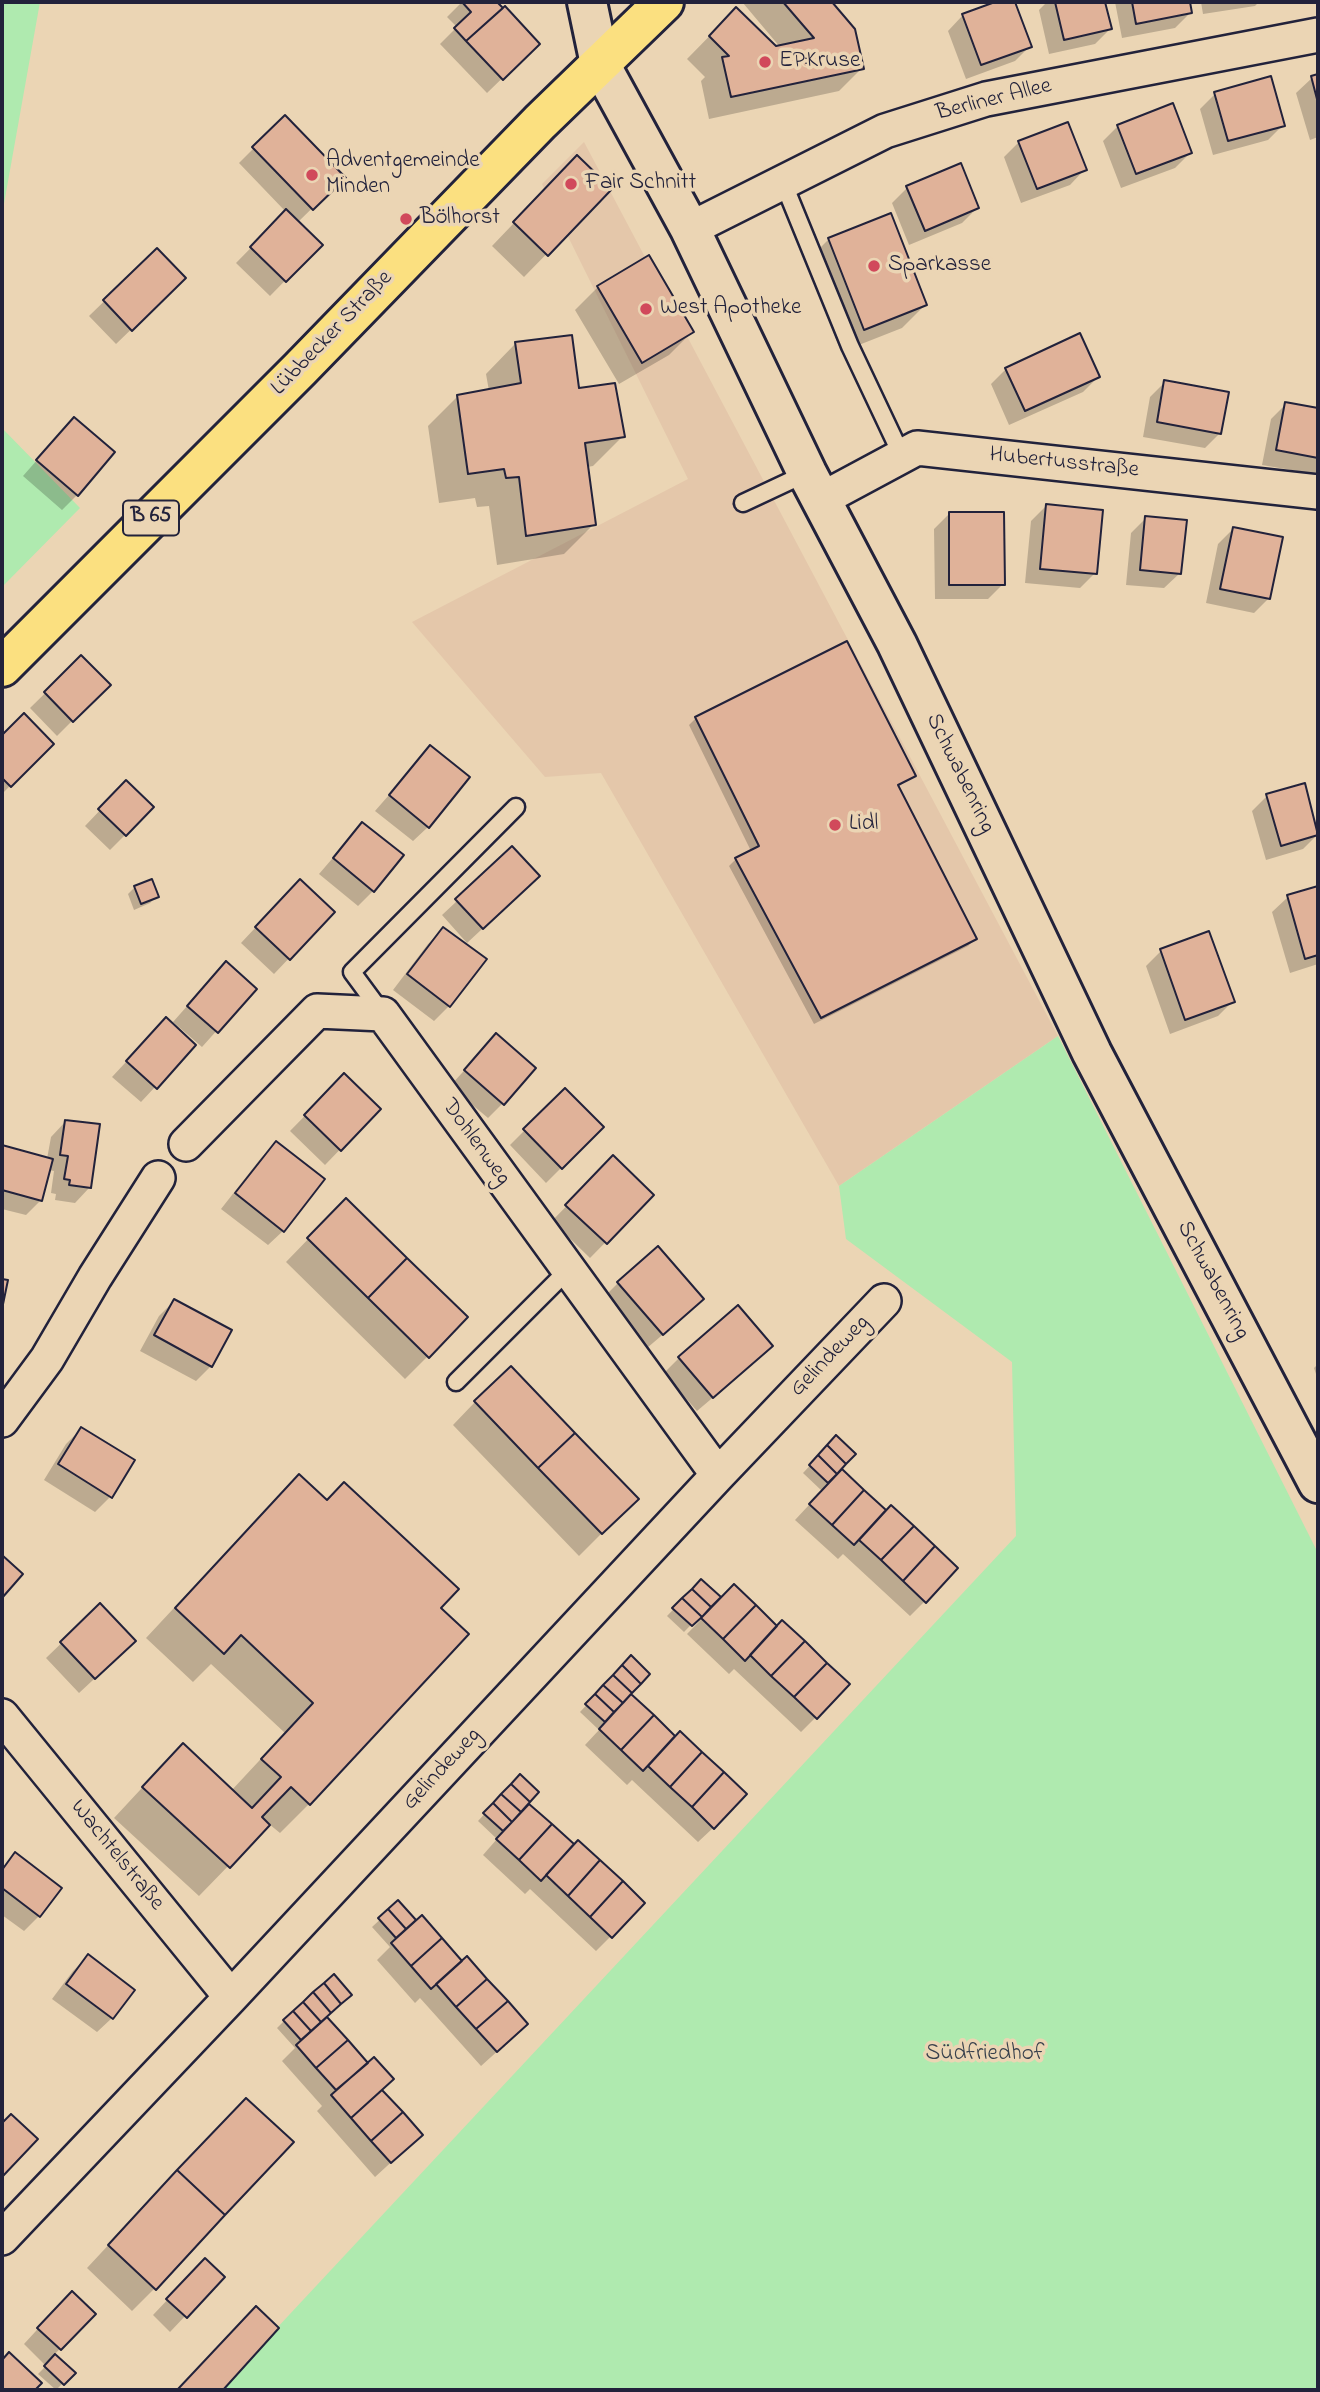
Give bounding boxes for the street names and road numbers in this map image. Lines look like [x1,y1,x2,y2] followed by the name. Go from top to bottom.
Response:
[933,73,1055,129] street label: Berliner Allee
[266,266,400,402] street label: Lübbecker Straße
[988,442,1140,486] street label: Hubertusstraße
[123,500,179,536] road number: B 65
[918,709,1000,839] street label: Schwabenring
[434,1094,516,1192] street label: Dohlenweg
[1169,1217,1255,1345] street label: Schwabenring
[785,1310,877,1404] street label: Gelindeweg
[398,1723,488,1817] street label: Gelindeweg
[63,1795,169,1917] street label: Wachtelstraße

